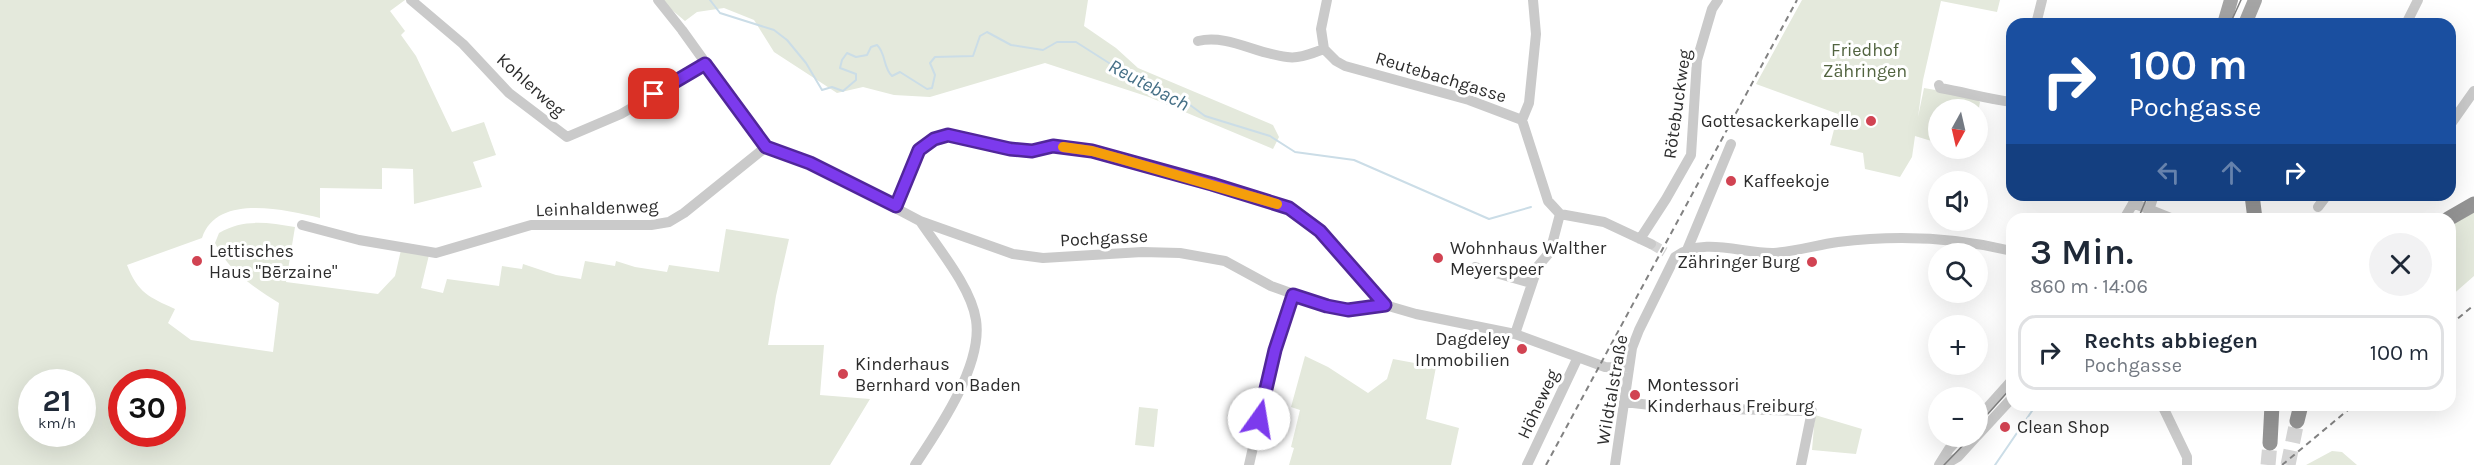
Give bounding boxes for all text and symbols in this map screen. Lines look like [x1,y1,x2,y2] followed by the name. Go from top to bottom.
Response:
[1823,39,1907,82] park label: Friedhof Zähringen
[2129,40,2248,90] text: 100 m
[2030,42,2108,120] icon: right
[1373,47,1509,107] street label: Reutebachgasse
[492,48,570,122] street label: Kohlerweg
[1658,48,1696,160] street label: Rötebuckweg
[1105,54,1193,116] water label: Reutebach
[628,68,679,119] pin
[637,77,670,110] icon: arrive
[2129,91,2261,123] text: Pochgasse
[1928,99,1988,159] north arrow
[1928,99,1988,447] map controls
[1701,110,1859,132] place label: Gottesackerkapelle
[1864,114,1878,128] marker: Gottesackerkapelle
[2152,156,2185,189] icon: left
[2215,156,2248,189] icon: ahead
[2278,156,2311,189] icon: right
[1743,170,1830,192] place label: Kaffeekoje
[1928,171,1988,231] button: sound
[1724,174,1738,188] marker: Kaffeekoje
[535,195,659,221] street label: Leinhaldenweg
[1059,225,1149,251] street label: Pochgasse
[2030,231,2133,273] text: 3 Min.
[2369,233,2432,296] button: close
[1450,237,1607,280] place label: Wohnhaus Walther Meyerspeer
[209,240,337,283] place label: Lettisches Haus "Bērzaine"
[1928,243,1988,303] button: search
[1431,251,1445,265] marker: Wohnhaus Walther Meyerspeer
[1677,251,1800,273] place label: Zähringer Burg
[190,254,204,268] marker: Lettisches Haus "Bērzaine"
[1805,255,1819,269] marker: Zähringer Burg
[2030,275,2148,298] text: 860 m · 14:06
[1928,315,1988,375] button: +
[1415,328,1511,371] place label: Dagdeley Immobilien
[2084,328,2258,354] text: Rechts abbiegen
[1591,333,1633,447] street label: Wildtalstraße
[2033,336,2066,369] icon: right
[2370,340,2429,366] text: 100 m
[1515,342,1529,356] marker: Dagdeley Immobilien
[855,353,1021,396] place label: Kinderhaus Bernhard von Baden
[2084,354,2182,377] text: Pochgasse
[1512,366,1564,442] street label: Höheweg
[836,367,850,381] marker: Kinderhaus Bernhard von Baden
[108,369,186,447] speed limit sign: 30
[1647,374,1814,417] place label: Montessori Kinderhaus Freiburg
[43,383,71,419] text: 21
[1227,387,1291,451] position arrow
[1928,387,1988,447] button: −
[1628,388,1642,402] marker: Montessori Kinderhaus Freiburg
[38,414,76,432] text: km/h
[2017,416,2109,438] place label: Clean Shop
[1998,420,2012,434] marker: Clean Shop

